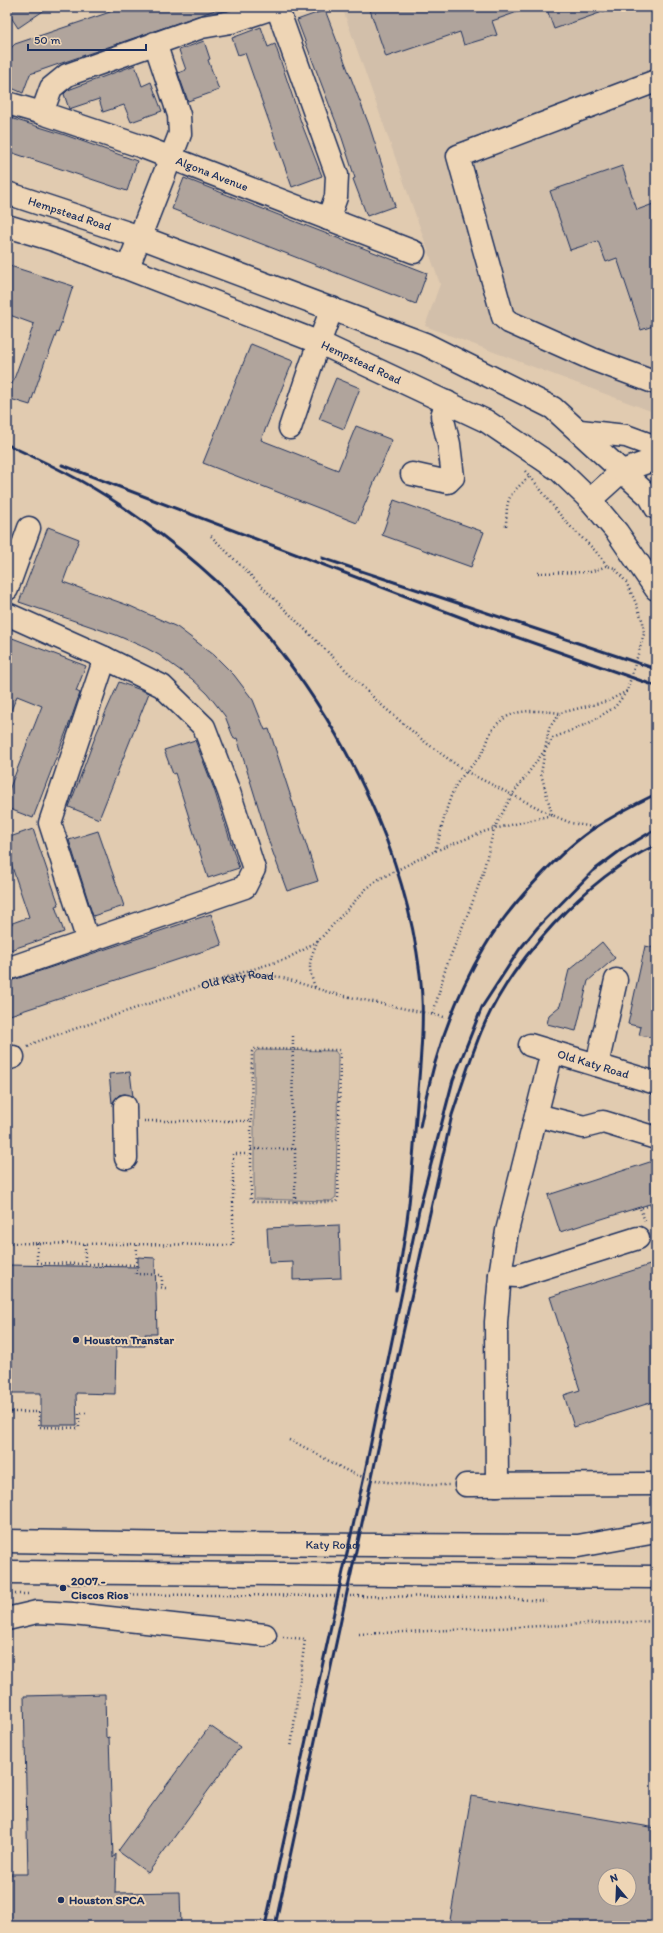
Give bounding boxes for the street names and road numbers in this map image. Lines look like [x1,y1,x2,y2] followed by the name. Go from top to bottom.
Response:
[174,153,250,194] street label: Algona Avenue
[26,193,114,234] street label: Hempstead Road
[319,338,404,387] street label: Hempstead Road
[199,967,275,993] street label: Old Katy Road
[556,1047,631,1082] street label: Old Katy Road
[305,1538,359,1552] street label: Katy Road

